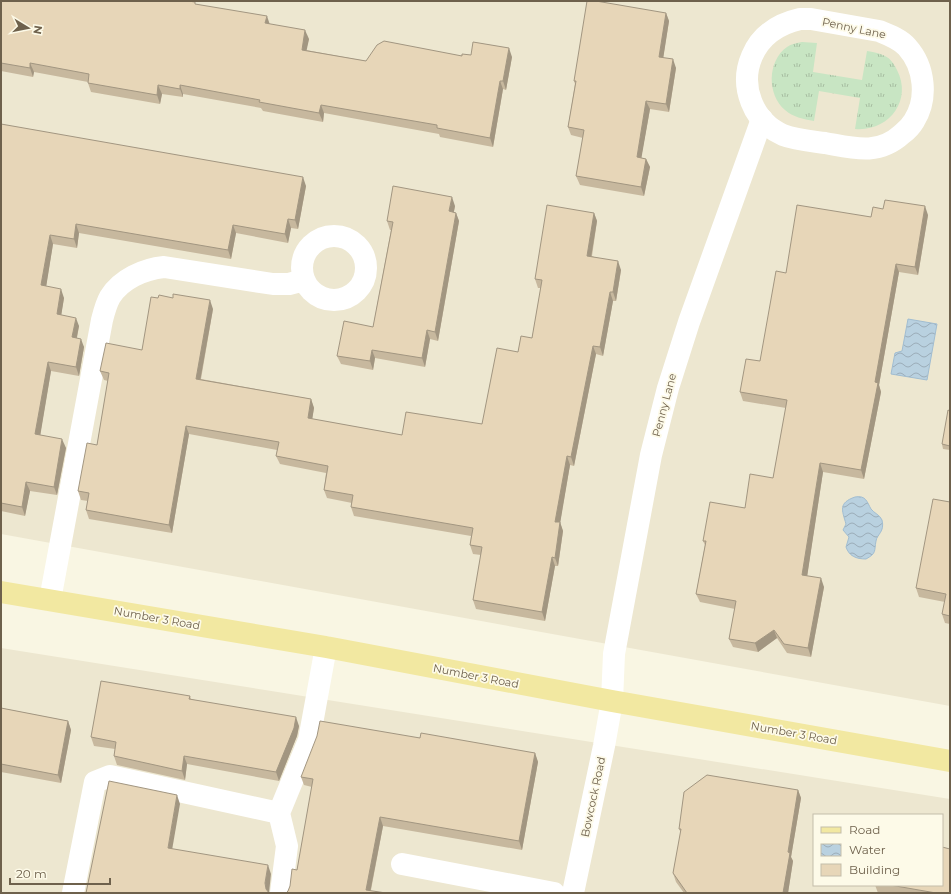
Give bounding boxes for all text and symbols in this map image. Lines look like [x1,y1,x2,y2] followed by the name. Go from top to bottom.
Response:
[8,8,48,48] north arrow
[821,14,888,42] street label: Penny Lane
[30,24,46,35] text: N
[649,371,679,438] street label: Penny Lane
[113,604,201,632] street label: Number 3 Road
[432,661,520,691] street label: Number 3 Road
[750,719,838,747] street label: Number 3 Road
[578,756,608,838] street label: Bowcock Road
[813,814,943,886] legend
[849,822,880,837] text: Road
[849,842,886,857] text: Water
[10,860,110,886] scale bar
[849,862,900,877] text: Building
[16,866,47,881] text: 20 m

